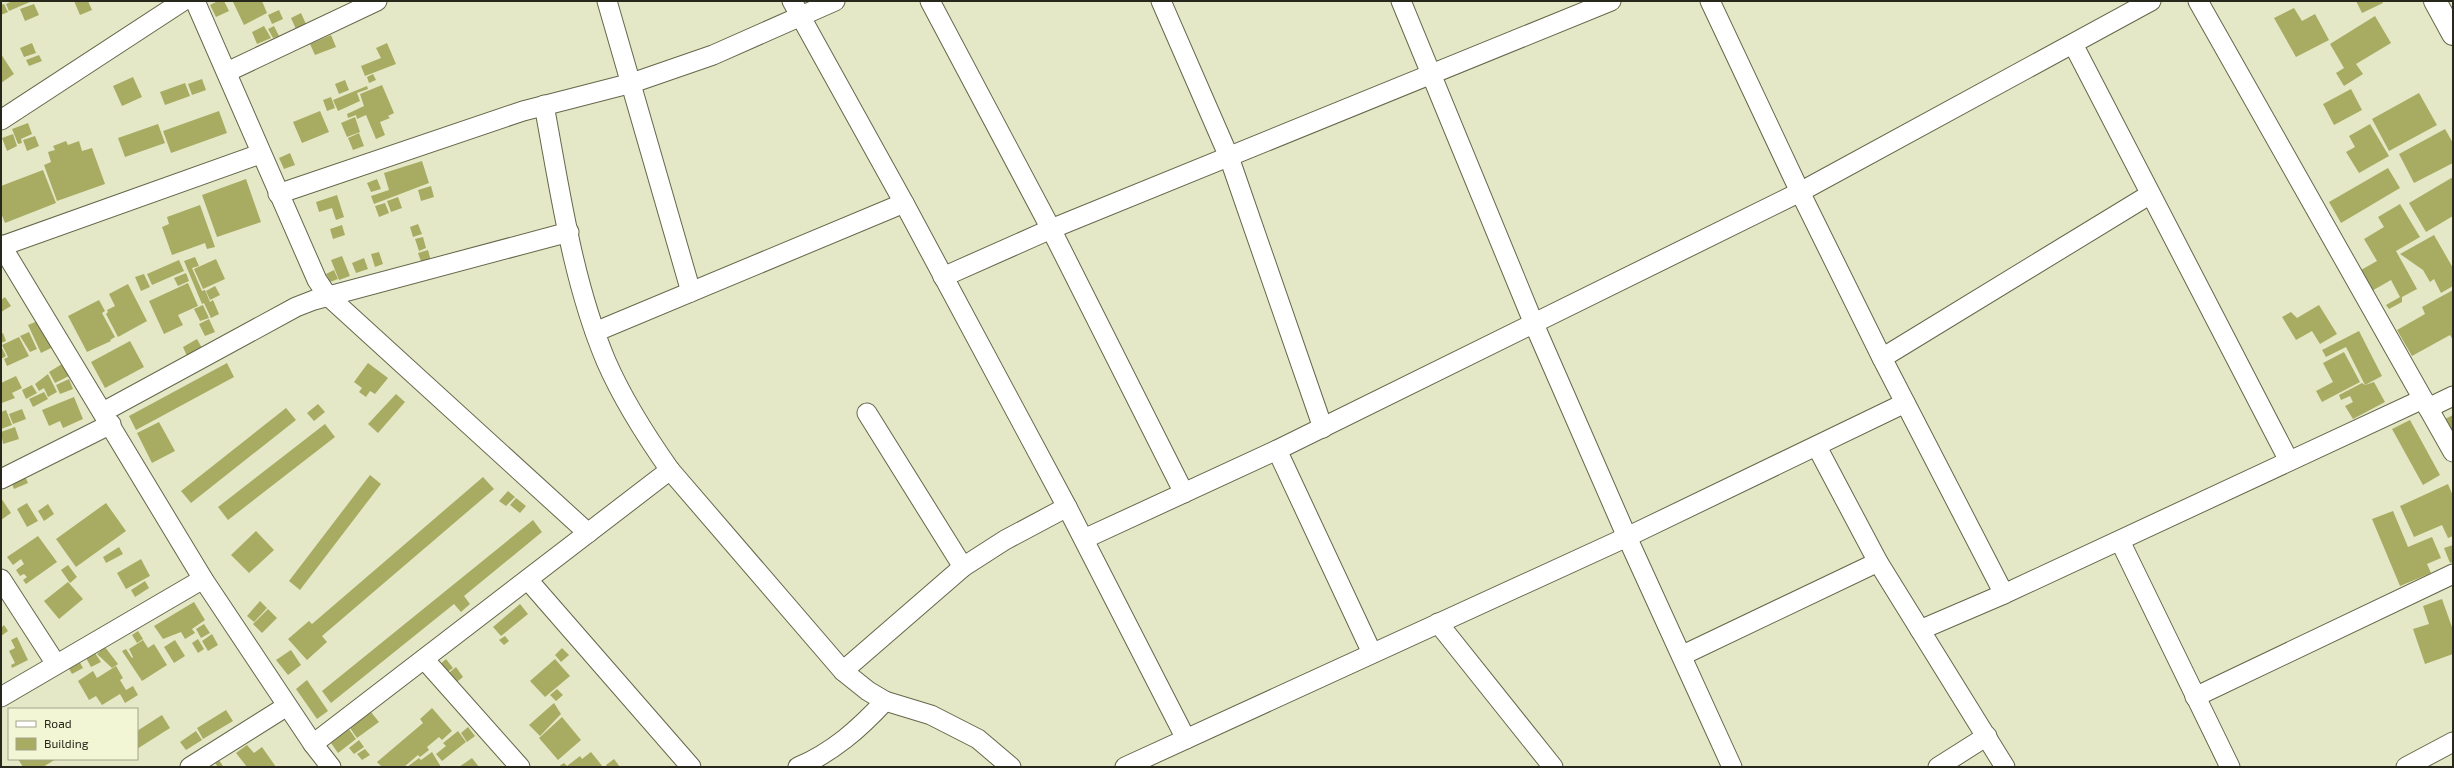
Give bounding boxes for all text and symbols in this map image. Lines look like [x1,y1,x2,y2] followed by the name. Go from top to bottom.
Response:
[8,708,138,760] legend
[44,716,72,730] text: Road
[44,736,89,750] text: Building

